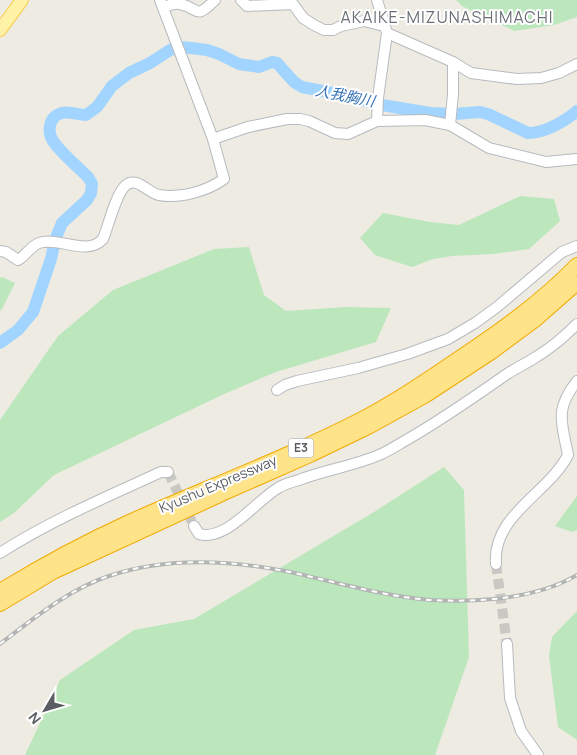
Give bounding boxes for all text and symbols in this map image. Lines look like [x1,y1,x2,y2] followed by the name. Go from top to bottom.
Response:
[341,6,553,28] district label: AKAIKE-MIZUNASHIMACHI
[314,79,379,112] water label: 人我胸川
[288,438,314,458] road number: E3
[156,450,280,517] street label: Kyushu Expressway
[20,685,70,735] north arrow
[24,708,45,728] text: N

